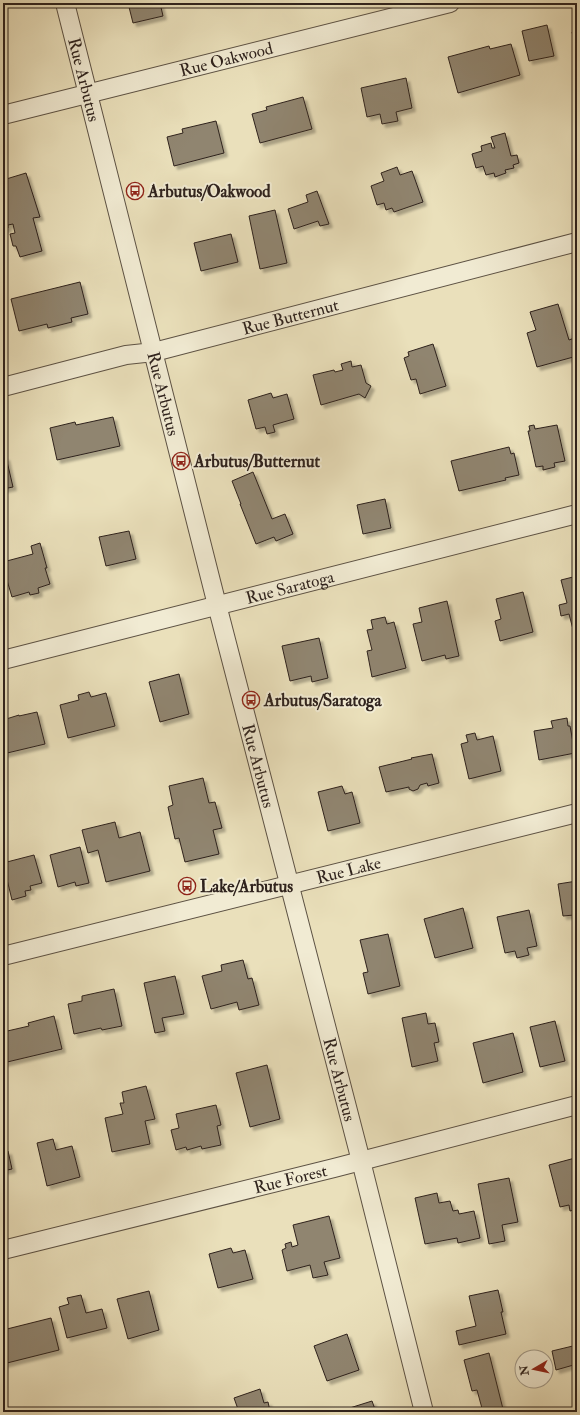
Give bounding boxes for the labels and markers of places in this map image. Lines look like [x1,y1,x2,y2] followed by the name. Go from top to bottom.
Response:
[125,181,145,201] bus stop icon: Arbutus/Oakwood
[147,181,271,202] place label: Arbutus/Oakwood
[171,451,191,471] bus stop icon: Arbutus/Butternut
[193,451,320,472] place label: Arbutus/Butternut
[241,690,261,710] bus stop icon: Arbutus/Saratoga
[263,690,382,712] place label: Arbutus/Saratoga
[177,876,197,896] bus stop icon: Lake/Arbutus
[200,876,293,897] place label: Lake/Arbutus

